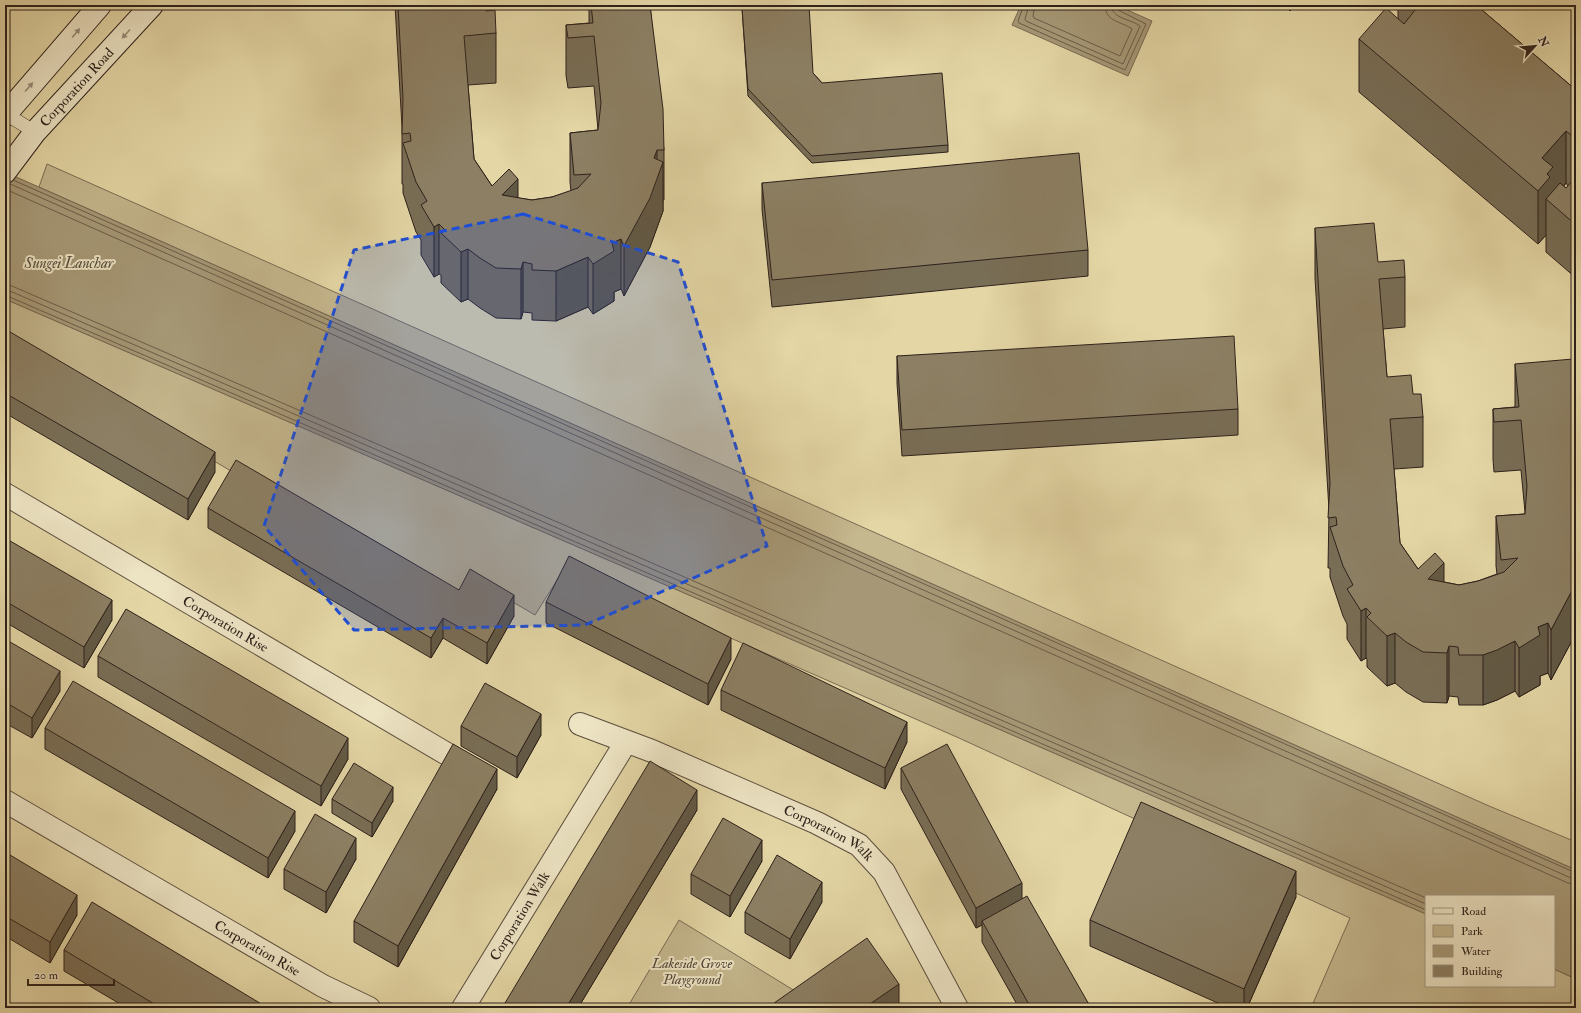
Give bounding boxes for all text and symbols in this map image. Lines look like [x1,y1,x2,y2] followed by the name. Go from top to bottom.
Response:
[1515,26,1555,66] north arrow
[72,27,81,38] one-way arrow
[121,29,130,39] one-way arrow
[1535,33,1552,50] text: N
[36,44,117,130] street label: Corporation Road
[24,83,33,92] one-way arrow
[24,254,115,273] water label: Sungei Lanchar
[180,592,272,656] street label: Corporation Rise
[781,801,878,864] street label: Corporation Walk
[486,868,553,964] street label: Corporation Walk
[1425,895,1555,987] legend
[1461,904,1486,919] text: Road
[211,916,304,980] street label: Corporation Rise
[1461,924,1483,939] text: Park
[1460,944,1491,959] text: Water
[651,955,733,988] park label: Lakeside Grove Playground
[28,961,114,987] scale bar
[1461,964,1504,979] text: Building
[34,968,59,983] text: 20 m

